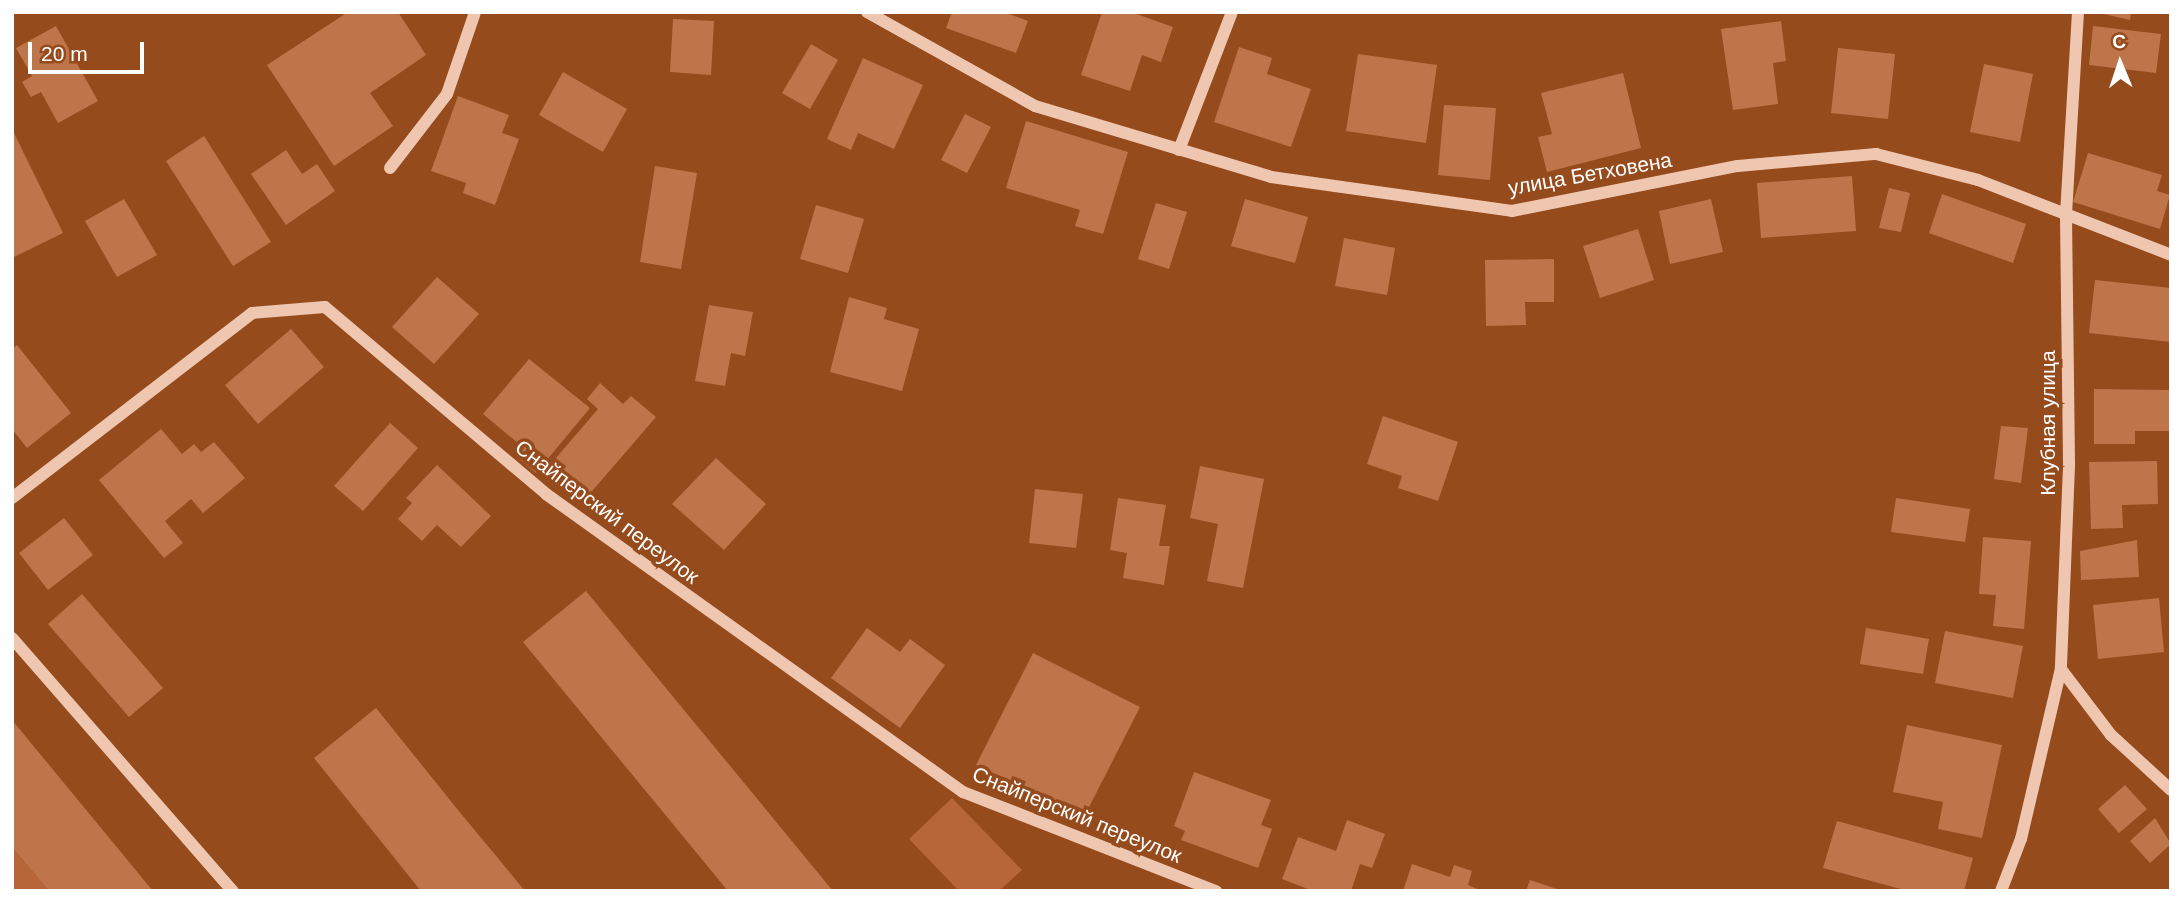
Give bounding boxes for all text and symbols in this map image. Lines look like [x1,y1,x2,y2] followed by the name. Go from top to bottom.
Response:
[32,28,147,72] scale bar
[2085,28,2155,98] north arrow
[2112,31,2126,52] text: С
[41,42,88,65] text: 20 m
[1506,147,1674,201] street label: улица Бетховена
[2035,350,2061,496] street label: Клубная улица
[510,435,704,589] street label: Снайперский переулок
[969,761,1185,869] street label: Снайперский переулок

